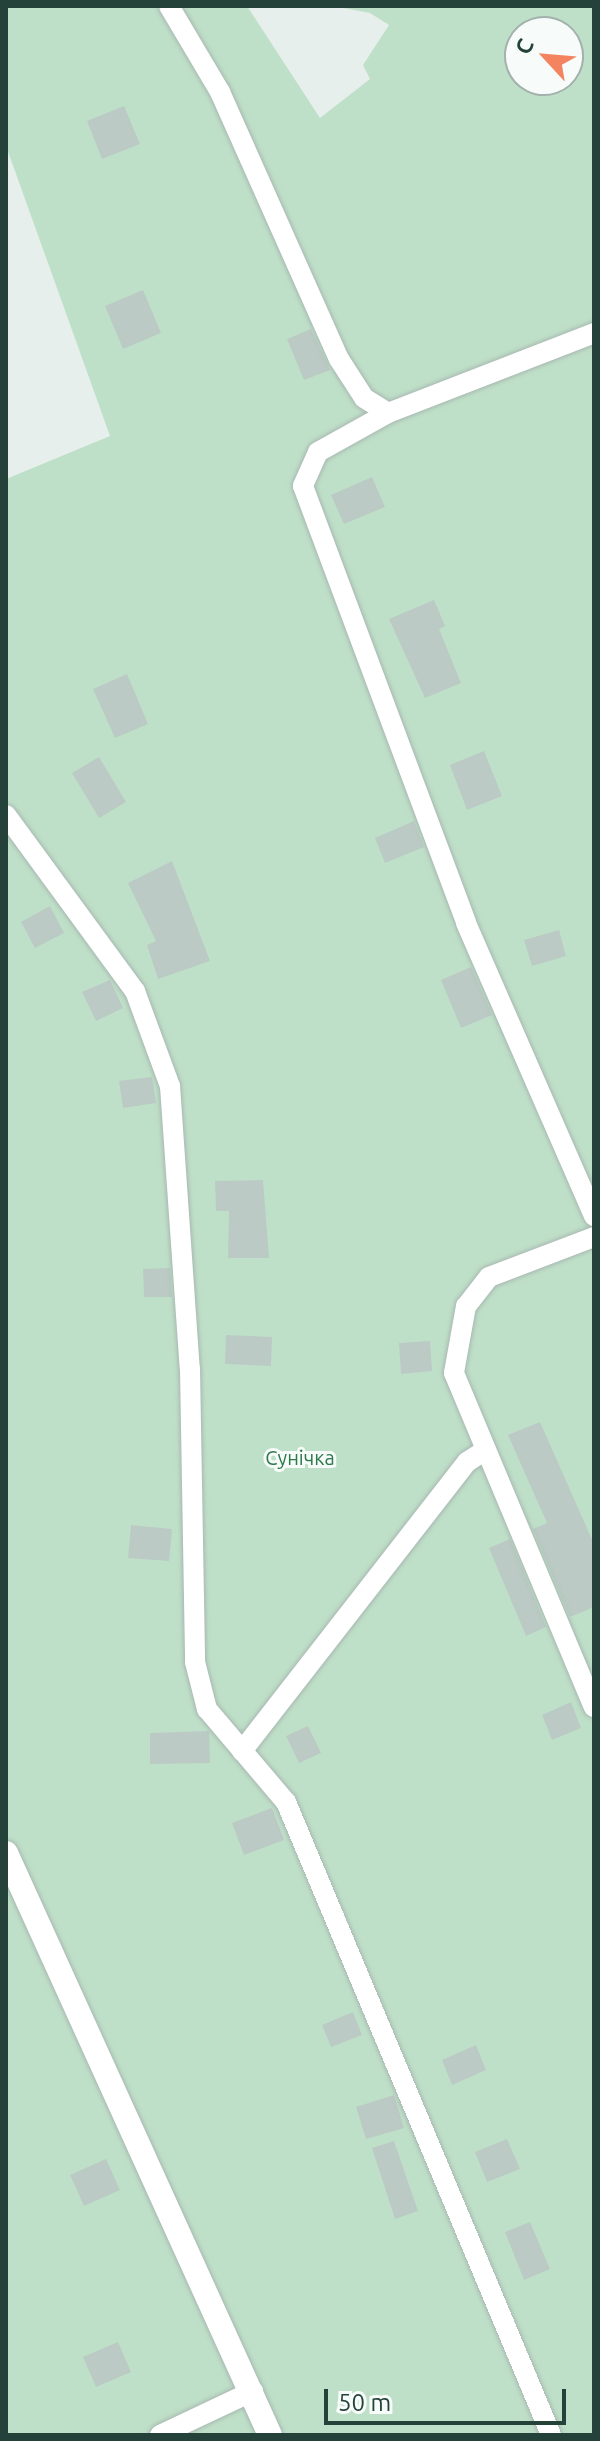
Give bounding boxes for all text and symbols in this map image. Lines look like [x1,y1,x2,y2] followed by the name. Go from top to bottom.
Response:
[504,16,584,96] north arrow
[509,34,538,58] text: С
[265,1445,335,1469] park label: Сунічка
[328,2373,570,2423] scale bar
[338,2389,391,2416] text: 50 m

